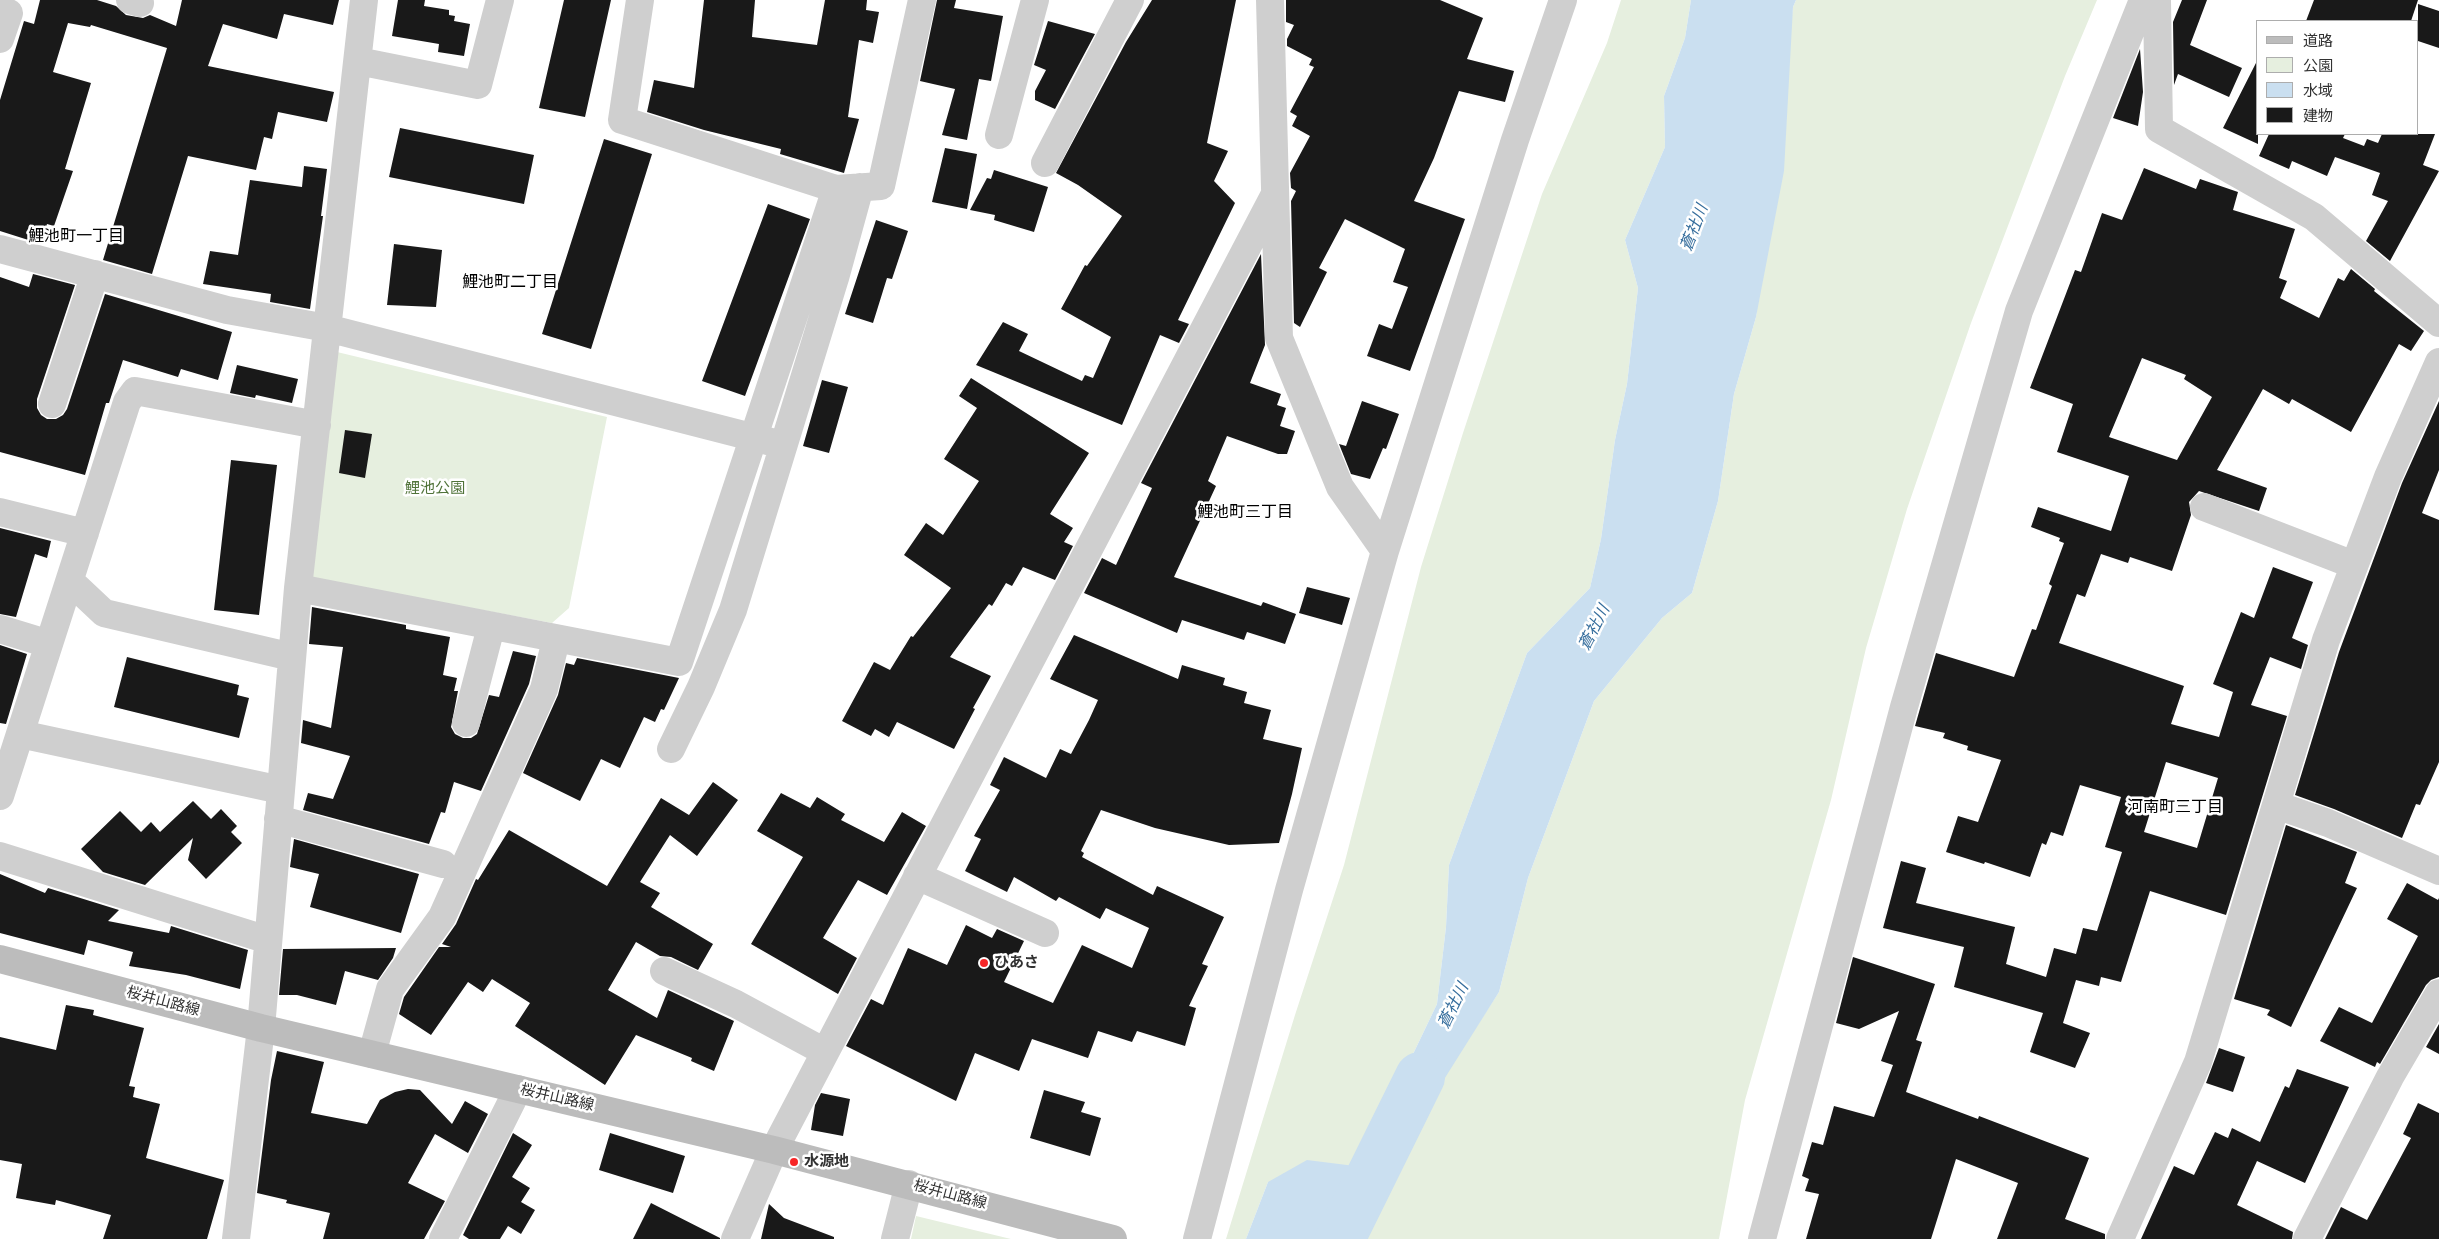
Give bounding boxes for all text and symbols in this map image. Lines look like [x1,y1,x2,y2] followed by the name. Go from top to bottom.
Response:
[2256,20,2419,135] legend
[2303,31,2333,51] text: 道路
[2303,56,2333,76] text: 公園
[2303,81,2333,101] text: 水域
[2303,106,2333,126] text: 建物
[1677,202,1713,254] water label: 蒼社川
[28,227,124,247] district label: 鯉池町一丁目
[462,273,558,293] district label: 鯉池町二丁目
[405,480,465,498] park label: 鯉池公園
[1197,503,1293,523] district label: 鯉池町三丁目
[1576,602,1614,654] water label: 蒼社川
[2127,798,2223,818] district label: 河南町三丁目
[994,954,1039,972] place label: ひあさ
[978,957,990,969] marker: ひあさ
[1435,980,1473,1032] water label: 蒼社川
[124,984,202,1020] street label: 桜井山路線
[518,1081,596,1115] street label: 桜井山路線
[804,1153,849,1171] place label: 水源地
[788,1156,800,1168] marker: 水源地
[911,1177,989,1213] street label: 桜井山路線

